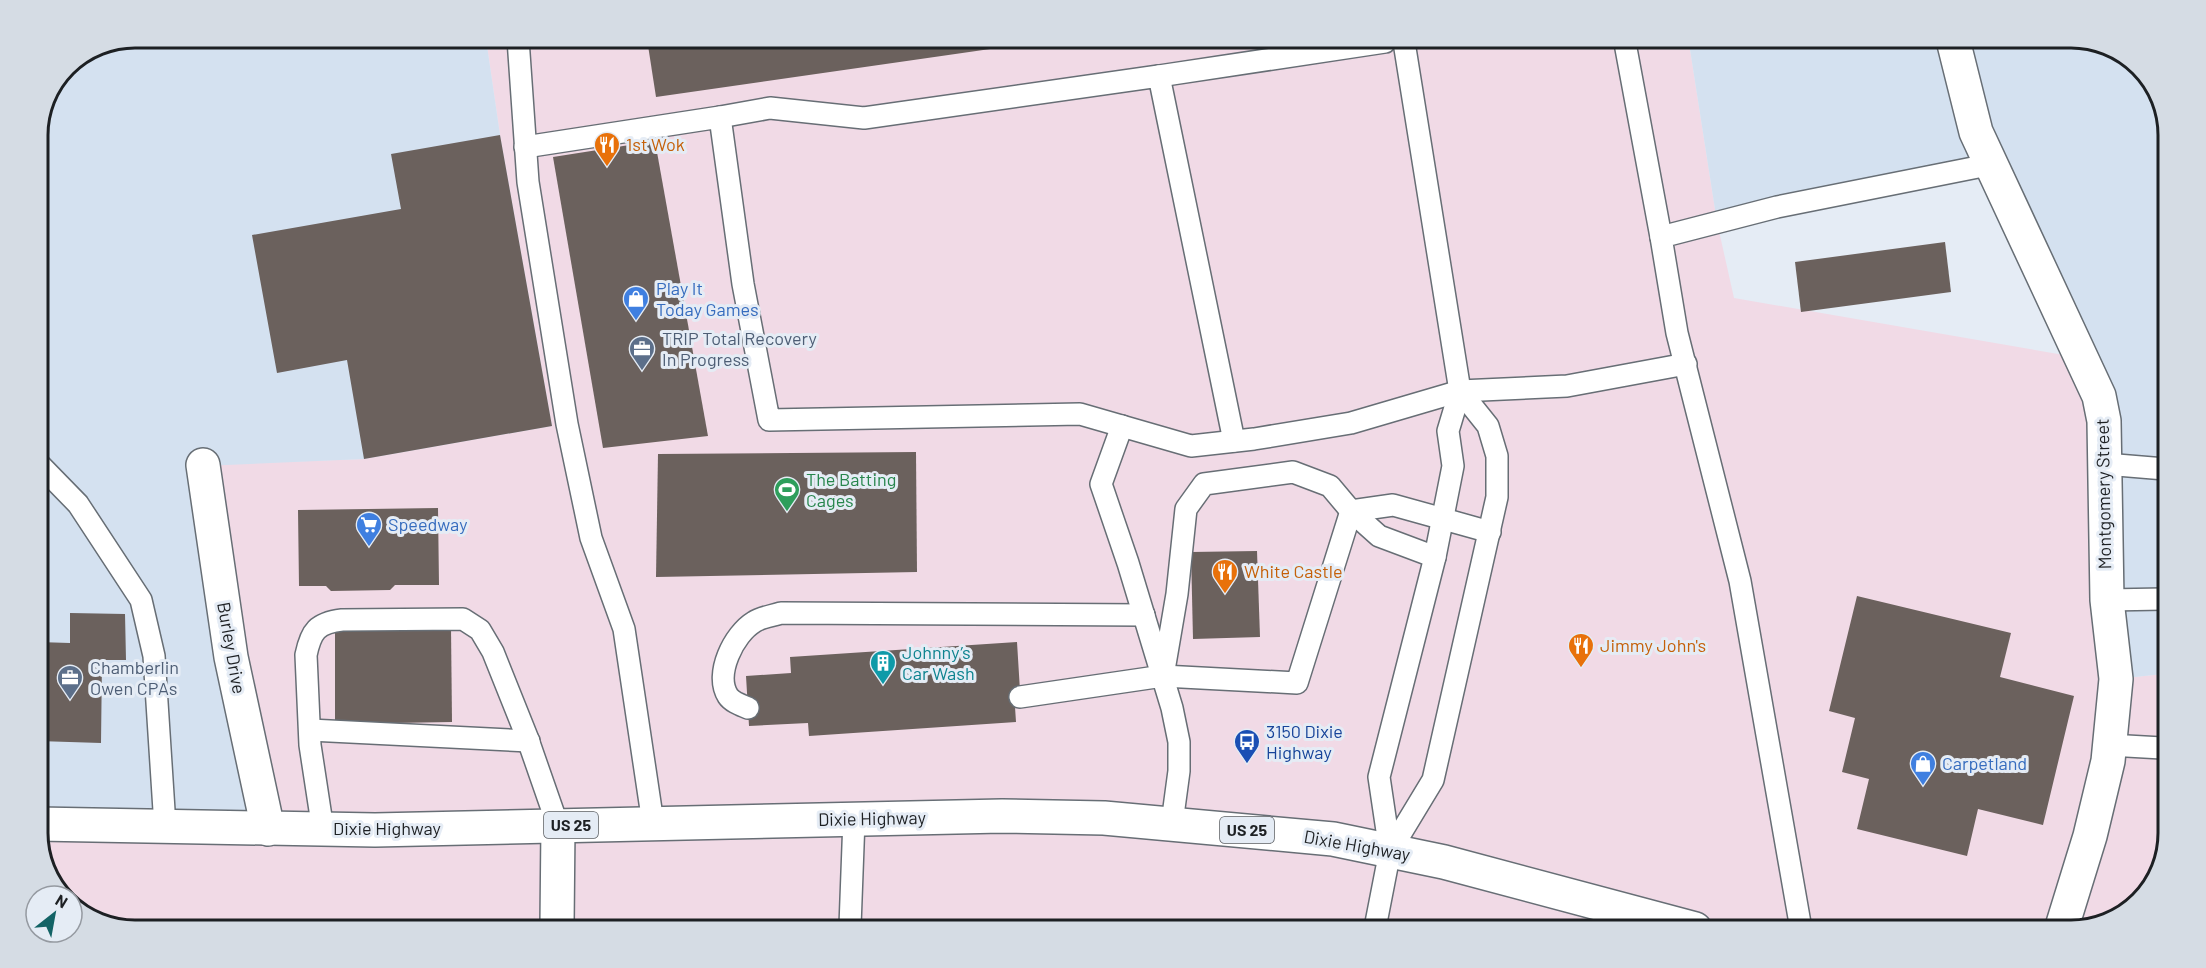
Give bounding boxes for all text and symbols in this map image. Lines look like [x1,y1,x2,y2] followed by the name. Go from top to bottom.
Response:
[592,130,622,168] restaurant icon: 1st Wok
[626,133,685,155] place label: 1st Wok
[656,277,759,320] place label: Play It Today Games
[621,284,651,322] shop icon: Play It Today Games
[662,327,817,370] place label: TRIP Total Recovery In Progress
[627,334,657,372] office icon: TRIP Total Recovery In Progress
[2091,418,2115,570] street label: Montgomery Street
[806,468,896,511] place label: The Batting Cages
[772,475,802,513] sports icon: The Batting Cages
[354,510,384,548] supermarket icon: Speedway
[388,513,468,535] place label: Speedway
[1210,557,1240,595] restaurant icon: White Castle
[1244,560,1343,582] place label: White Castle
[213,600,251,695] street label: Burley Drive
[1566,631,1596,669] restaurant icon: Jimmy John's
[1600,634,1706,656] place label: Jimmy John's
[902,641,975,684] place label: Johnny’s Car Wash
[868,648,898,686] building icon: Johnny’s Car Wash
[90,656,179,699] place label: Chamberlin Owen CPAs
[55,663,85,701] office icon: Chamberlin Owen CPAs
[1266,720,1343,763] place label: 3150 Dixie Highway
[1232,727,1262,765] bus stop icon: 3150 Dixie Highway
[1908,749,1938,787] shop icon: Carpetland
[1942,752,2027,774] place label: Carpetland
[818,806,926,830] street label: Dixie Highway
[544,812,598,838] road number: US 25
[333,817,441,839] street label: Dixie Highway
[1220,817,1274,843] road number: US 25
[1302,825,1412,865] street label: Dixie Highway
[24,884,84,944] north arrow
[53,890,71,912] text: N

